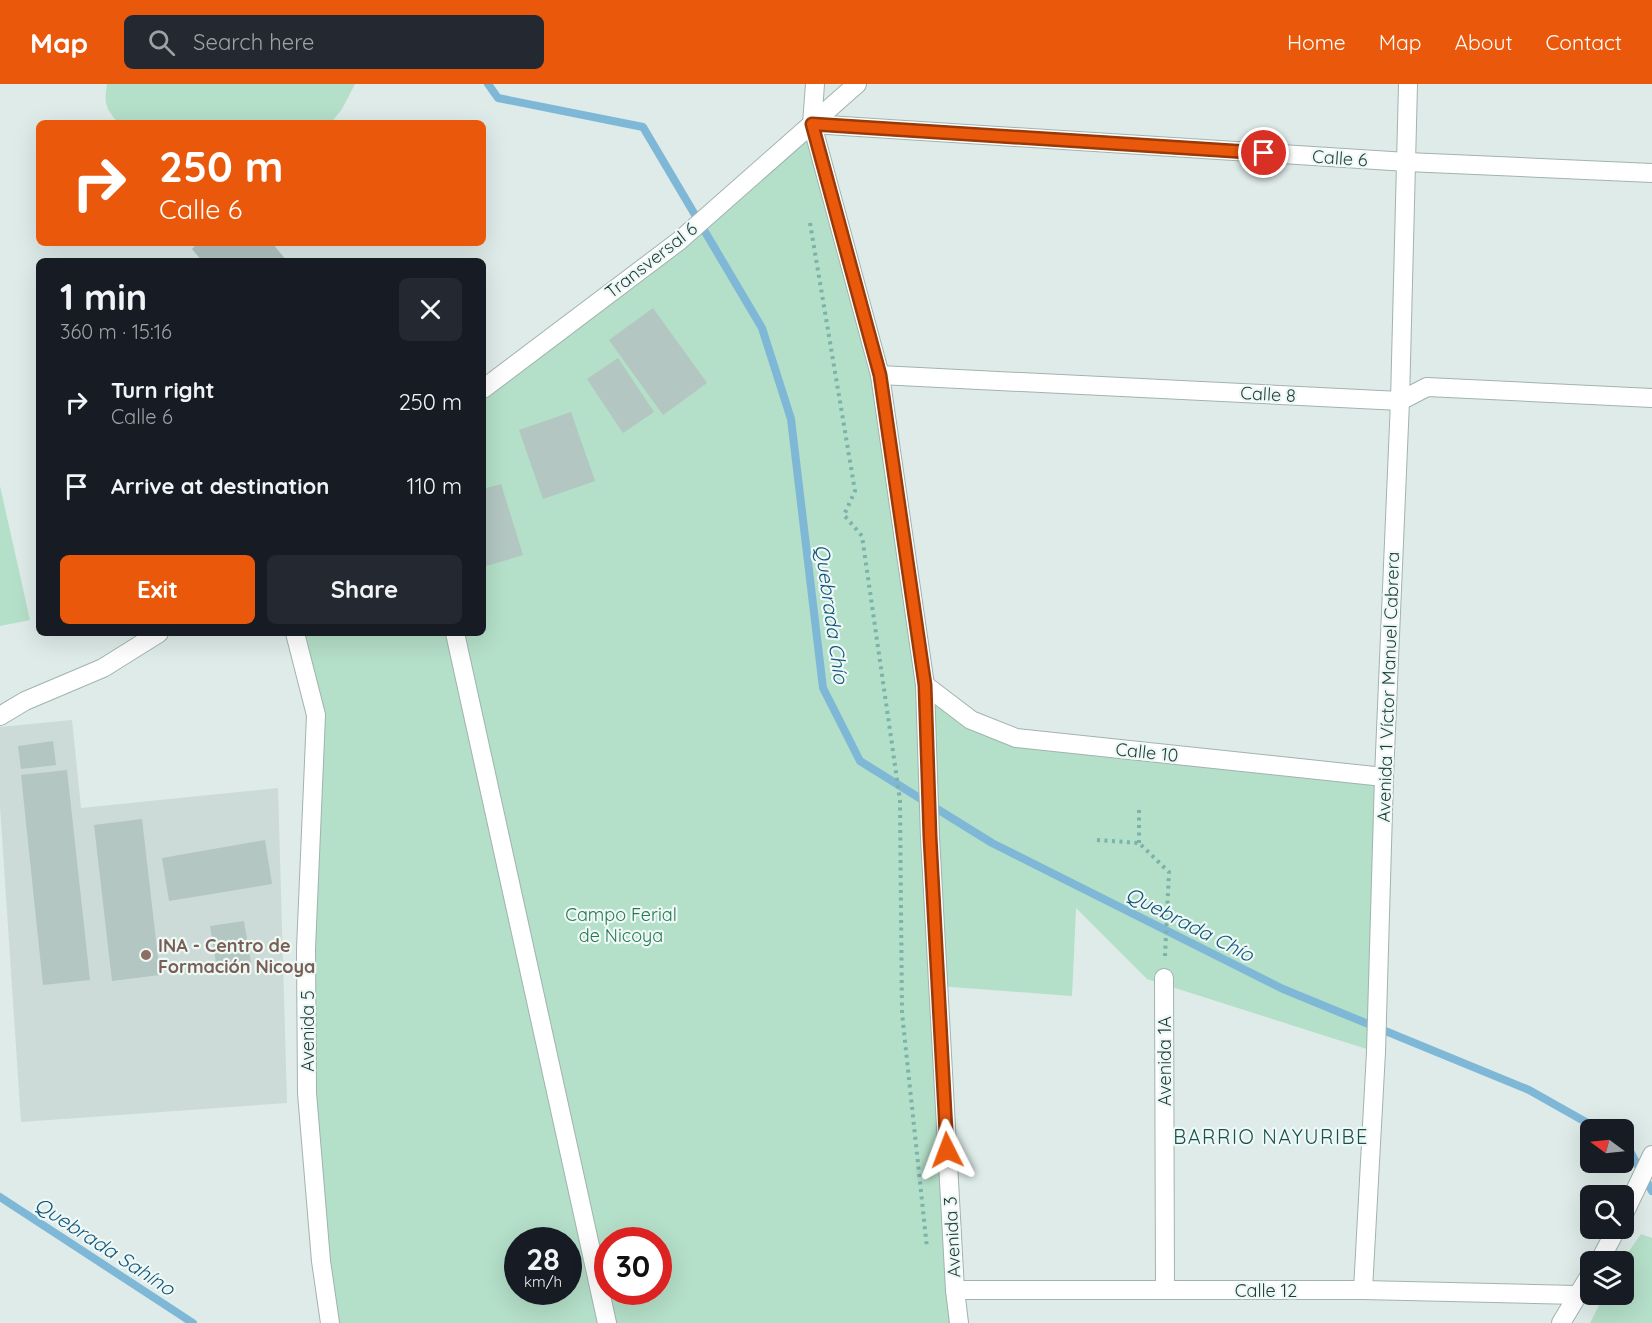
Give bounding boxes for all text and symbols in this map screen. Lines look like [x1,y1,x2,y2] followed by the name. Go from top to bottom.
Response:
[124,15,544,69] search box
[30,25,88,60] text: Map
[145,26,178,59] icon: search
[193,28,315,56] text: Search here
[1287,29,1346,55] text: Home
[1379,29,1422,55] text: Map
[1455,29,1513,55] text: About
[1546,29,1622,55] text: Contact
[1238,127,1289,178] pin
[1247,136,1280,169] icon: arrive
[159,140,283,193] text: 250 m
[60,144,138,222] icon: right
[1311,145,1369,171] street label: Calle 6
[159,192,242,226] text: Calle 6
[600,217,702,303] street label: Transversal 6
[60,274,147,319] text: 1 min
[399,278,462,341] button: close
[60,319,172,344] text: 360 m · 15:16
[111,376,215,404] text: Turn right
[1240,381,1296,407] street label: Calle 8
[60,386,93,419] icon: right
[399,388,462,416] text: 250 m
[111,404,173,429] text: Calle 6
[60,470,93,503] icon: arrive
[111,472,329,500] text: Arrive at destination
[407,472,462,500] text: 110 m
[810,543,854,686] water label: Quebrada Chío
[1372,551,1404,823] street label: Avenida 1 Víctor Manuel Cabrera
[60,555,255,624] button: Exit
[267,555,462,624] button: Share
[1114,737,1180,767] street label: Calle 10
[1122,881,1259,967] water label: Quebrada Chío
[565,903,677,947] park label: Campo Ferial de Nicoya
[158,934,315,978] place label: INA - Centro de Formación Nicoya
[139,948,153,962] marker: INA - Centro de Formación Nicoya
[296,990,319,1072] street label: Avenida 5
[1153,1016,1176,1106] street label: Avenida 1A
[915,1118,979,1182] position arrow
[1580,1119,1634,1173] north arrow
[1580,1119,1634,1305] map controls
[1173,1124,1369,1149] district label: BARRIO NAYURIBE
[1580,1185,1634,1239] button: search
[30,1191,181,1301] water label: Quebrada Sahíno
[938,1196,966,1278] street label: Avenida 3
[594,1227,672,1305] speed limit sign: 30
[526,1240,560,1278] text: 28
[1580,1251,1634,1305] button: layers
[524,1272,562,1291] text: km/h
[1235,1279,1297,1302] street label: Calle 12

